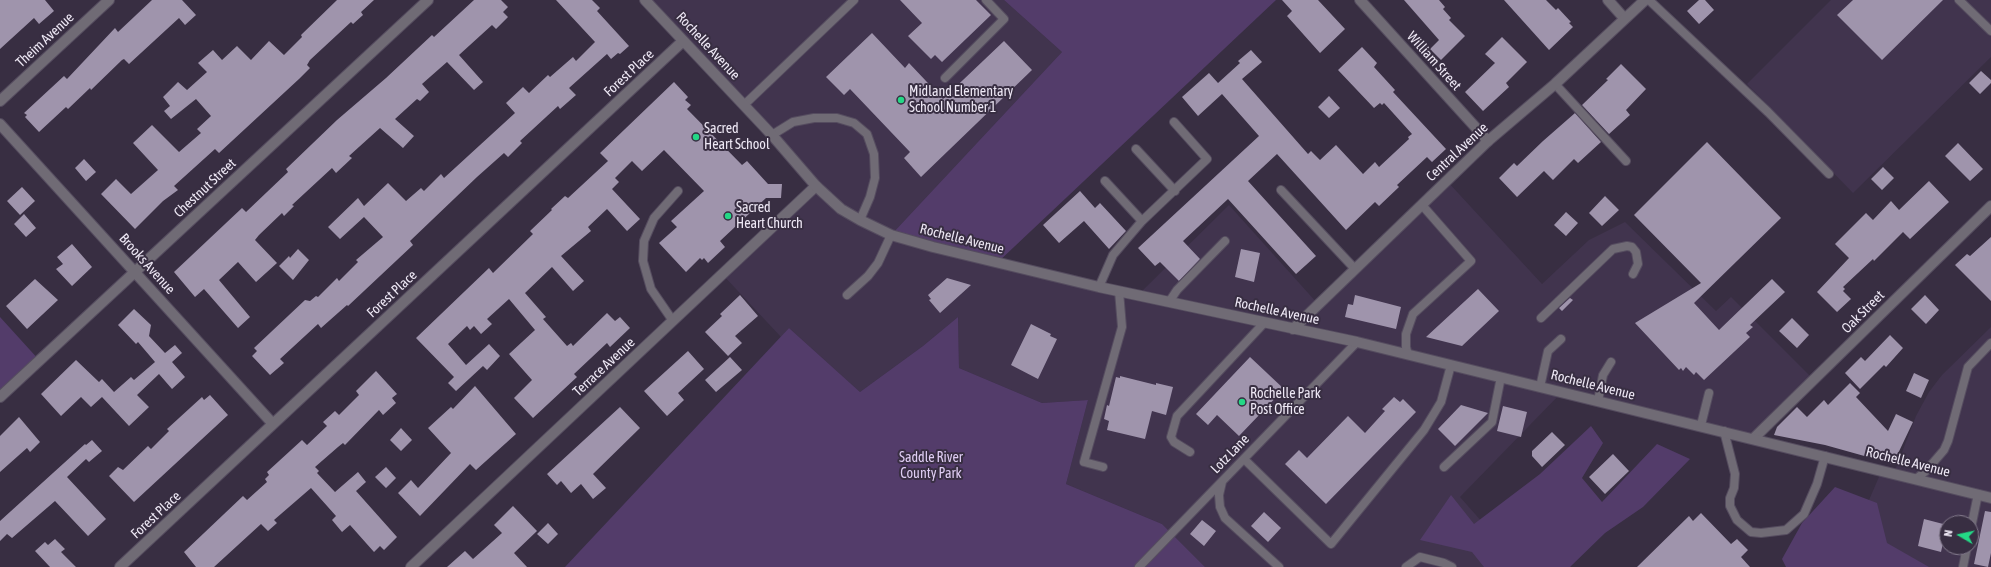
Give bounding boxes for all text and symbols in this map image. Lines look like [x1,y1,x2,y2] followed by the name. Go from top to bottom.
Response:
[13,9,77,71] street label: Theim Avenue
[672,9,744,83] street label: Rochelle Avenue
[1403,28,1465,94] street label: William Street
[601,46,657,100] street label: Forest Place
[909,84,1013,116] place label: Midland Elementary School Number 1
[896,95,906,105] marker: Midland Elementary School Number 1
[1423,119,1491,185] street label: Central Avenue
[704,121,770,154] place label: Sacred Heart School
[691,132,701,142] marker: Sacred Heart School
[171,155,239,221] street label: Chestnut Street
[736,200,803,232] place label: Sacred Heart Church
[723,211,733,221] marker: Sacred Heart Church
[918,220,1006,258] street label: Rochelle Avenue
[115,230,179,298] street label: Brooks Avenue
[364,267,420,321] street label: Forest Place
[1838,287,1888,337] street label: Oak Street
[1233,294,1321,328] street label: Rochelle Avenue
[570,334,638,400] street label: Terrace Avenue
[1549,366,1637,404] street label: Rochelle Avenue
[1250,386,1321,418] place label: Rochelle Park Post Office
[1237,397,1247,407] marker: Rochelle Park Post Office
[1207,431,1253,477] street label: Lotz Lane
[1864,443,1952,481] street label: Rochelle Avenue
[899,450,963,482] park label: Saddle River County Park
[128,488,184,542] street label: Forest Place
[1939,515,1979,555] north arrow
[1942,529,1955,537] text: N

